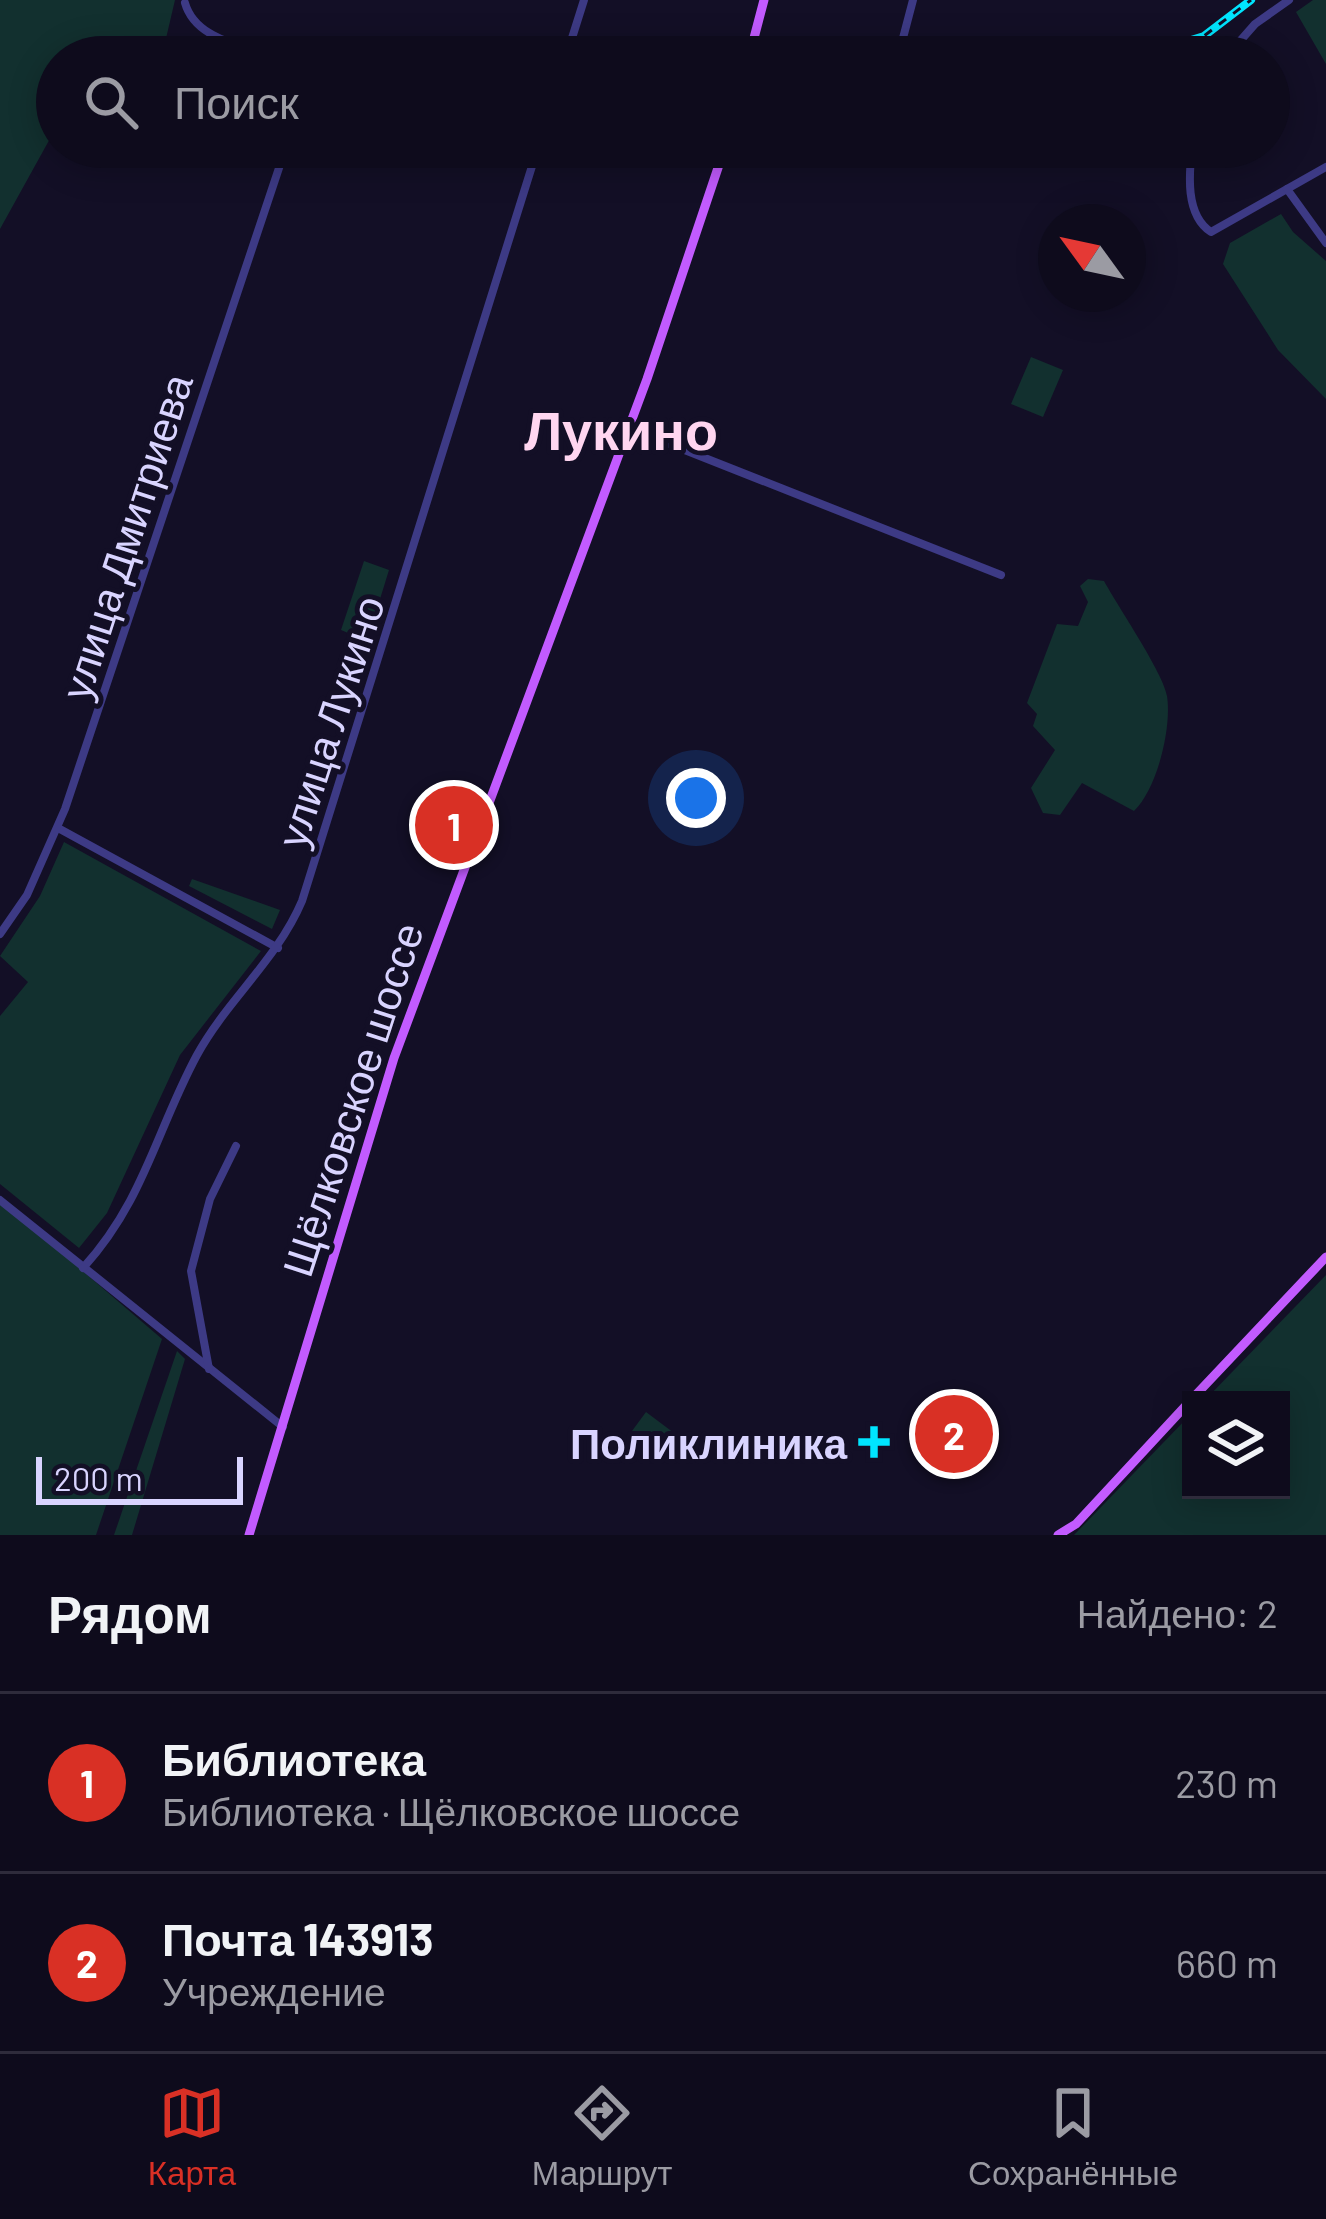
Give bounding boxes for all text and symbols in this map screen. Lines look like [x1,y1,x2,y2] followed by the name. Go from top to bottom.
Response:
[36,36,1290,168] search box
[78,69,144,135] icon: search
[174,74,299,128] text: Поиск
[1038,204,1146,312] north arrow
[49,366,202,705] street label: улица Дмитриева
[524,396,718,461] district label: Лукино
[265,589,394,853] street label: улица Лукино
[666,768,726,828] your location
[415,780,493,870] pin: 1
[270,916,433,1282] street label: Щёлковское шоссе
[915,1389,993,1479] pin: 2
[1182,1391,1290,1499] map controls
[1182,1391,1290,1499] button: layers
[570,1417,848,1467] place label: Поликлиника
[858,1426,890,1458] marker: Поликлиника
[36,1451,243,1504] scale bar
[54,1458,143,1498] text: 200 m
[48,1582,212,1643] text: Рядом
[1077,1589,1278,1636] text: Найдено: 2
[162,1731,426,1785] text: Библиотека
[80,1759,94,1806] text: 1
[1175,1759,1278,1806] text: 230 m
[162,1787,740,1834] text: Библиотека · Щёлковское шоссе
[162,1911,434,1965] text: Почта 143913
[76,1939,98,1986] text: 2
[1176,1939,1278,1986] text: 660 m
[162,1967,386,2014] text: Учреждение
[148,2080,236,2193] tab: Карта
[532,2080,672,2193] tab: Маршрут
[968,2080,1178,2193] tab: Сохранённые

